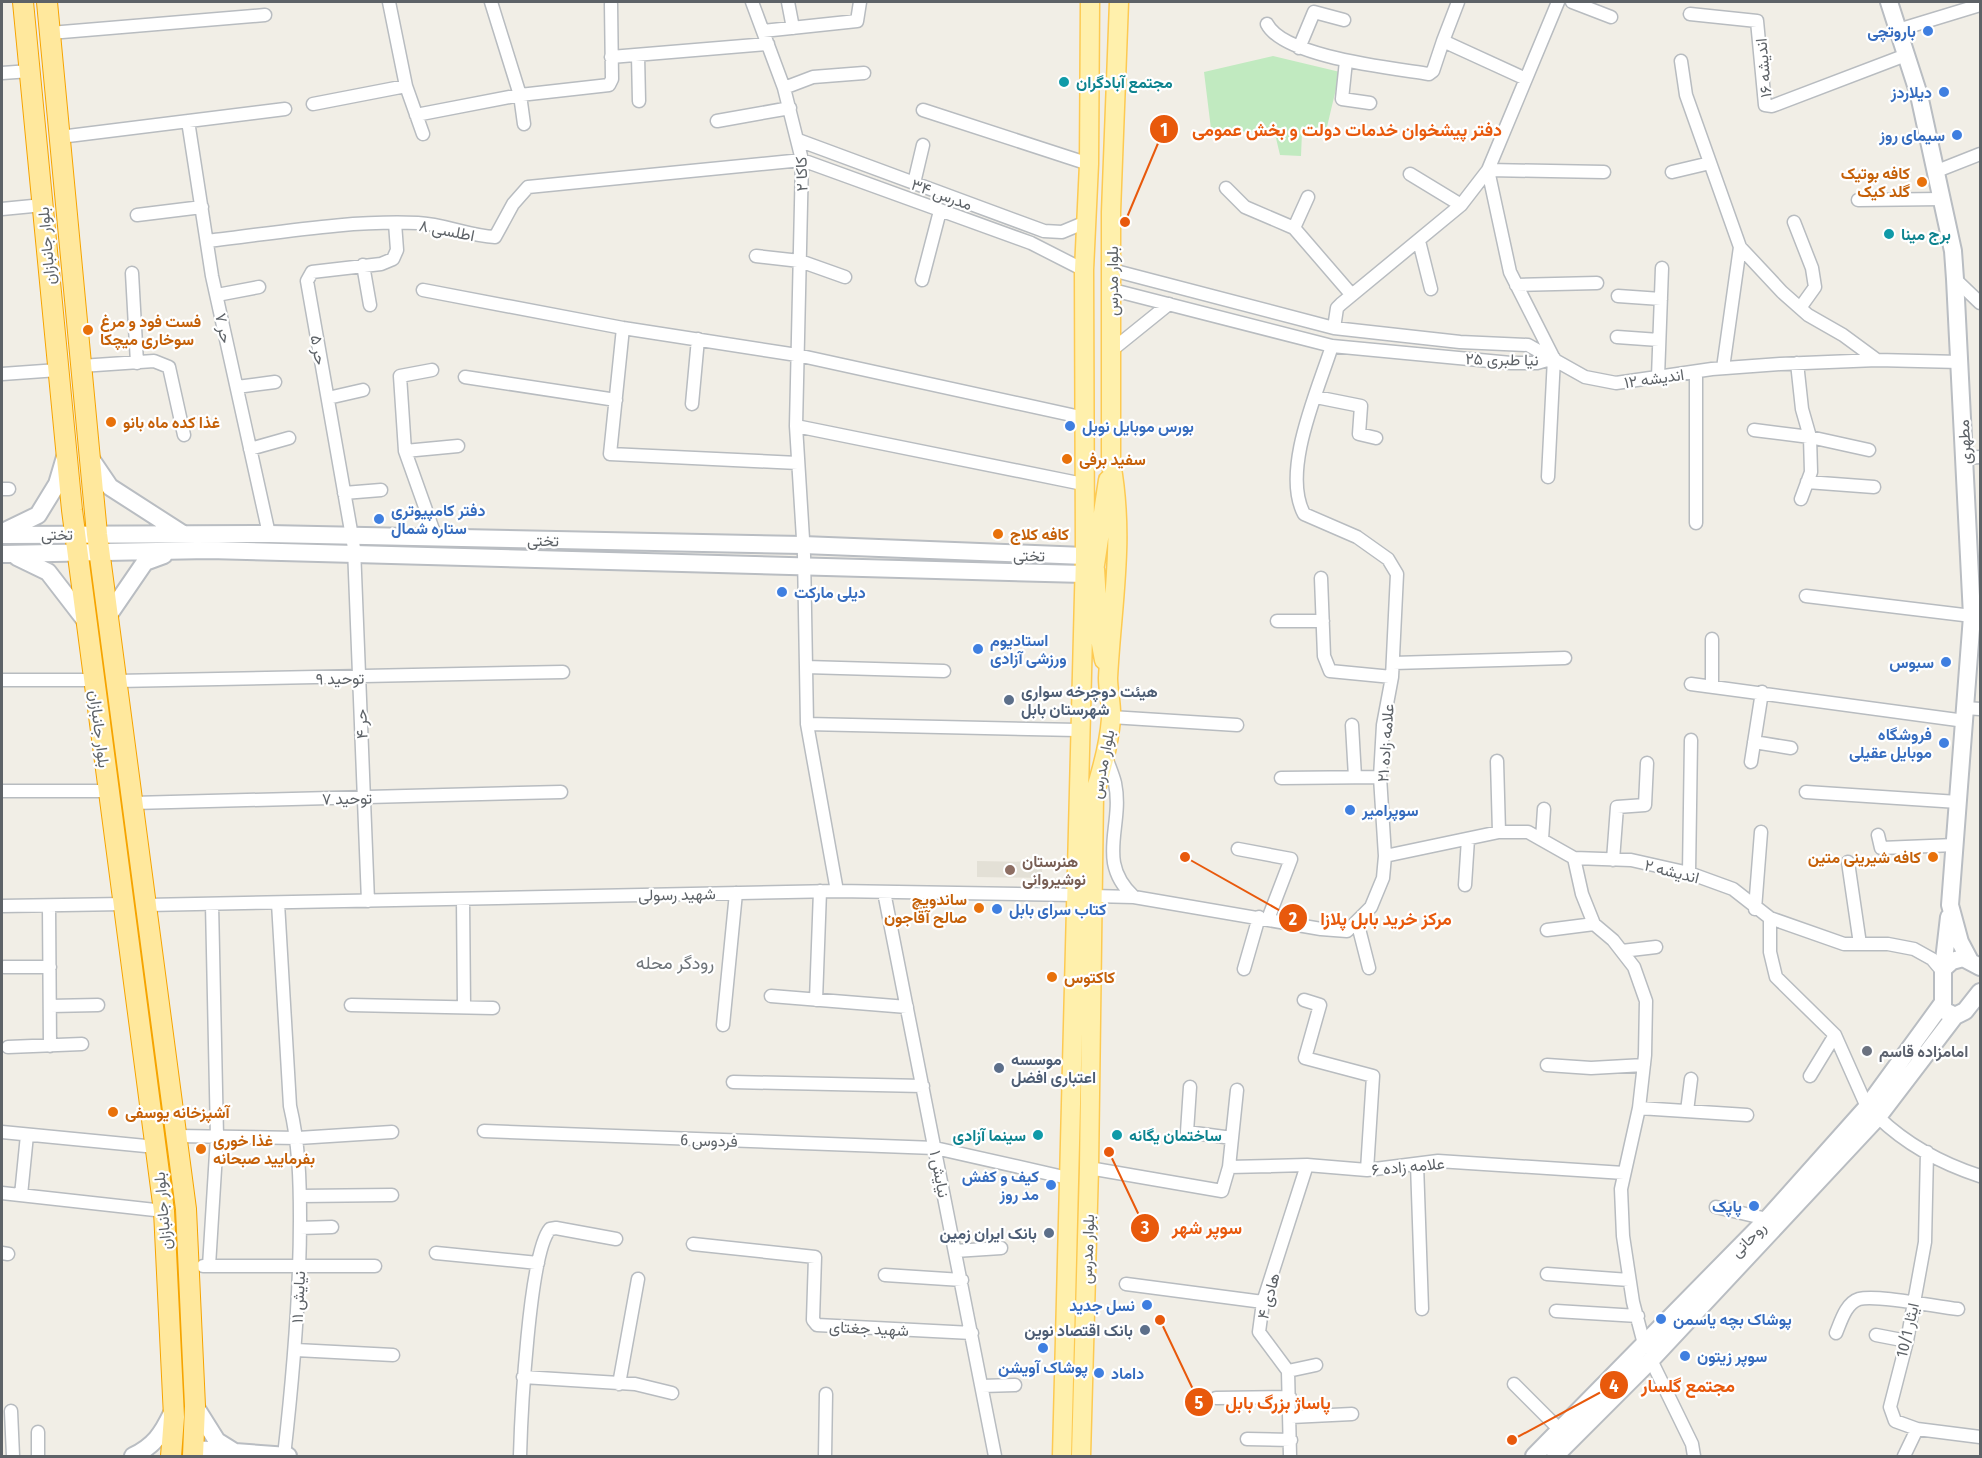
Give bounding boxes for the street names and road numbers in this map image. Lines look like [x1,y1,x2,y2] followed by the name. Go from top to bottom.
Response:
[1751,37,1776,99] street label: اندیشه ۱۶
[791,156,812,192] street label: کاکا ۲
[908,175,975,215] street label: مدرس ۳۴
[34,206,60,286] street label: بلوار جانبازان
[417,216,476,246] street label: اطلسی ۸
[1103,246,1123,316] street label: بلوار مدرس
[210,311,236,345] street label: حر ۷
[306,334,331,367] street label: حر ۵
[1465,349,1539,371] street label: نیا طبری ۲۵
[1623,365,1685,392] street label: اندیشه ۱۲
[1954,419,1976,465] street label: مطهری
[41,525,73,545] street label: تختی
[527,531,559,551] street label: تختی
[1013,546,1045,566] street label: تختی
[316,669,365,689] street label: توحید ۹
[84,689,114,769] street label: بلوار جانبازان
[1373,703,1399,783] street label: علامه زاده ۲۱
[351,708,373,739] street label: حر ۴
[1086,728,1119,800] street label: بلوار مدرس
[322,789,372,809] street label: توحید ۷
[1643,856,1701,887] street label: اندیشه ۲
[638,884,716,906] street label: شهید رسولی
[680,1130,738,1152] street label: فردوس 6
[925,1149,953,1200] street label: نیایش ۱
[1371,1154,1445,1180] street label: علامه زاده ۶
[150,1171,176,1251] street label: بلوار جانبازان
[1077,1214,1099,1284] street label: بلوار مدرس
[1727,1218,1771,1262] street label: روحانی
[288,1270,310,1324] street label: نیایش ۱۱
[1253,1271,1285,1322] street label: هادی ۴
[1892,1301,1924,1360] street label: ایثار 10/1
[828,1317,909,1341] street label: شهید جغتای

